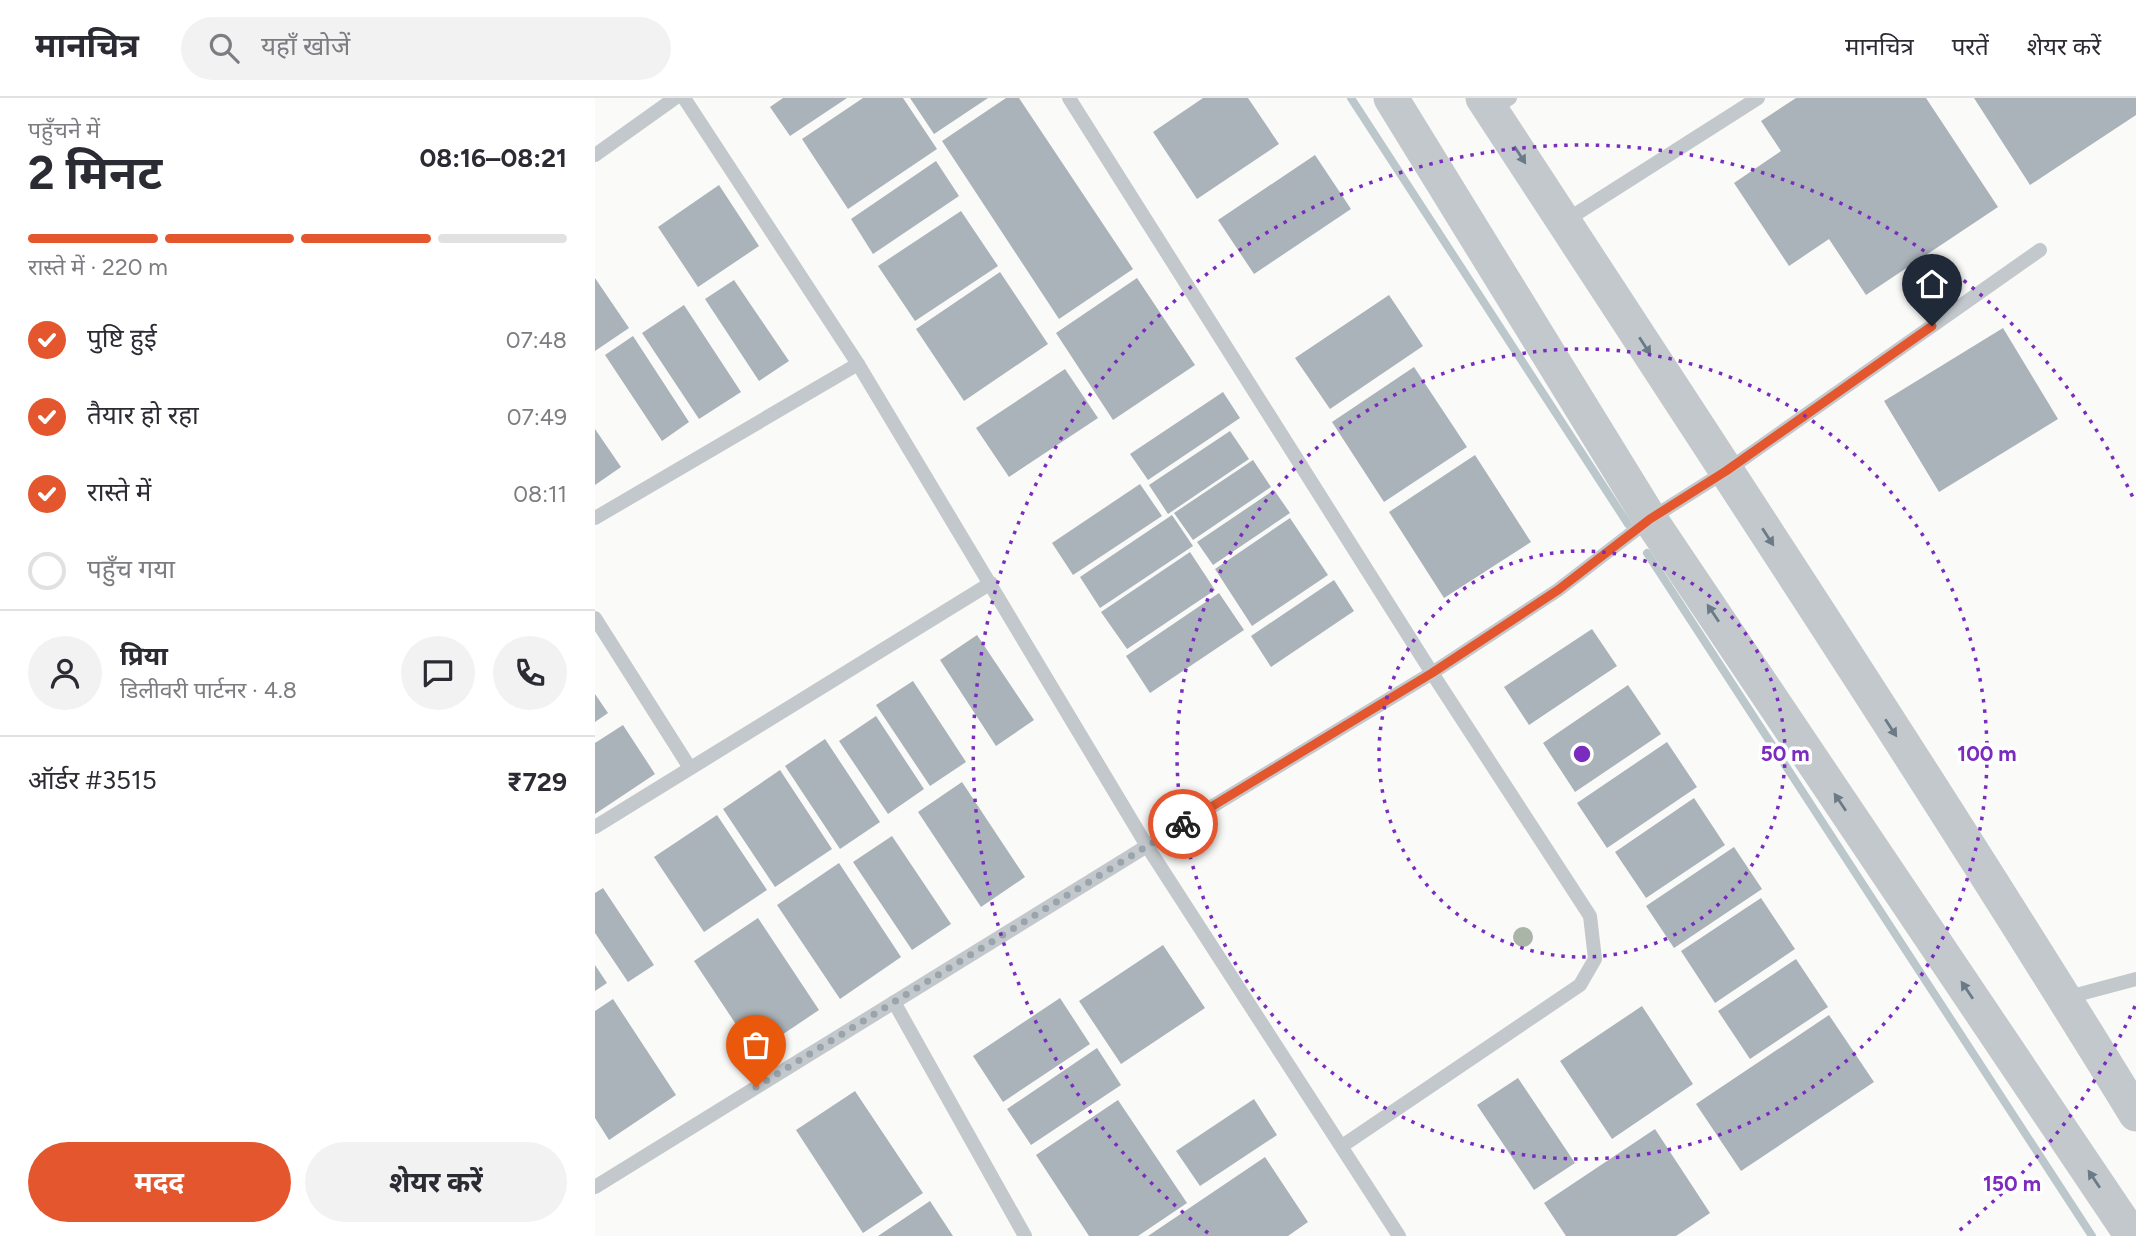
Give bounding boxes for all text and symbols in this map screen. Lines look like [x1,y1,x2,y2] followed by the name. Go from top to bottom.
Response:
[181,17,671,80] search box
[35,26,139,65] text: मानचित्र
[205,29,243,67] icon: search
[261,30,350,62] text: यहाँ खोजें
[1845,32,1914,61] text: मानचित्र
[1952,32,1989,61] text: परतें
[2027,32,2101,61] text: शेयर करें
[28,116,100,144] text: पहुँचने में
[419,142,567,174] text: 08:16–08:21
[28,145,162,201] text: 2 मिनट
[1514,145,1527,165] one-way arrow
[28,253,168,281] text: रास्ते में · 220 m
[1902,254,1962,326] pin
[1913,265,1951,303] icon: home
[28,321,66,359] icon: check
[87,322,157,354] text: पुष्टि हुई
[506,326,567,354] text: 07:48
[1638,336,1651,356] one-way arrow
[28,398,66,436] icon: check
[87,399,199,431] text: तैयार हो रहा
[507,403,567,431] text: 07:49
[28,475,66,513] icon: check
[87,476,151,508] text: रास्ते में
[513,480,567,508] text: 08:11
[1762,527,1775,546] one-way arrow
[87,553,175,585] text: पहुँच गया
[1707,603,1720,622] one-way arrow
[28,636,102,710] button: person
[401,636,475,710] button: chat
[493,636,567,710] button: phone
[120,640,168,672] text: प्रिया
[120,676,297,704] text: डिलीवरी पार्टनर · 4.8
[1885,718,1898,738] one-way arrow
[1760,741,1810,766] text: 50 m
[1957,741,2017,766] text: 100 m
[1570,742,1594,766] centre of rings
[28,764,157,796] text: ऑर्डर #3515
[507,766,567,798] text: ₹729
[1148,789,1218,859] courier
[1834,792,1847,811] one-way arrow
[1164,805,1202,843] icon: bike
[1961,981,1974,1000] one-way arrow
[726,1015,786,1087] pin
[737,1026,775,1064] icon: bag
[28,1142,291,1222] button: मदद
[305,1142,567,1222] button: शेयर करें
[2087,1170,2100,1189] one-way arrow
[1983,1171,2041,1196] text: 150 m

